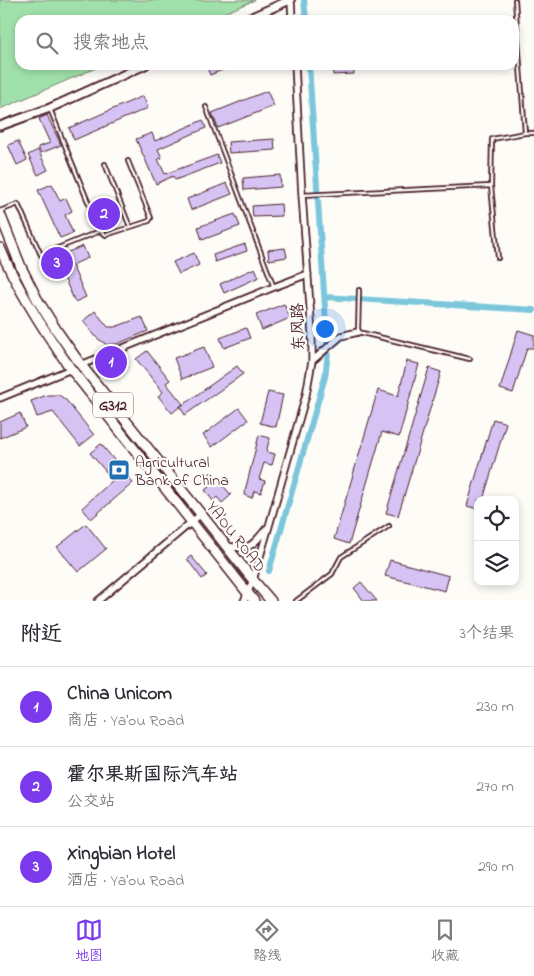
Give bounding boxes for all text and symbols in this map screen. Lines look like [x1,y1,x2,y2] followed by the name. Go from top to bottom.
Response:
[15,15,519,70] search box
[33,29,61,57] icon: search
[73,30,149,57] text: 搜索地点
[88,195,120,233] pin: 2
[41,244,73,282] pin: 3
[286,303,312,351] street label: 东风路
[312,316,338,342] your location
[95,343,127,381] pin: 1
[93,392,133,418] road number: G312
[134,451,229,493] place label: Agricultural Bank of China
[107,458,131,482] bank icon: Agricultural Bank of China
[474,496,519,586] map controls
[474,496,519,541] button: locate
[200,497,271,578] street label: YA'OU ROAD
[474,541,519,586] button: layers
[20,620,62,650] text: 附近
[459,622,514,646] text: 3个结果
[67,681,172,708] text: China Unicom
[33,695,39,719] text: 1
[476,695,514,719] text: 230 m
[67,709,184,733] text: 商店 · Ya'ou Road
[67,762,238,789] text: 霍尔果斯国际汽车站
[32,775,40,799] text: 2
[476,775,514,799] text: 270 m
[67,790,115,814] text: 公交站
[67,841,175,868] text: Xingbian Hotel
[33,855,39,879] text: 3
[478,855,514,879] text: 290 m
[67,869,184,893] text: 酒店 · Ya'ou Road
[75,916,103,967] tab: 地图
[253,916,281,967] tab: 路线
[431,916,459,967] tab: 收藏

